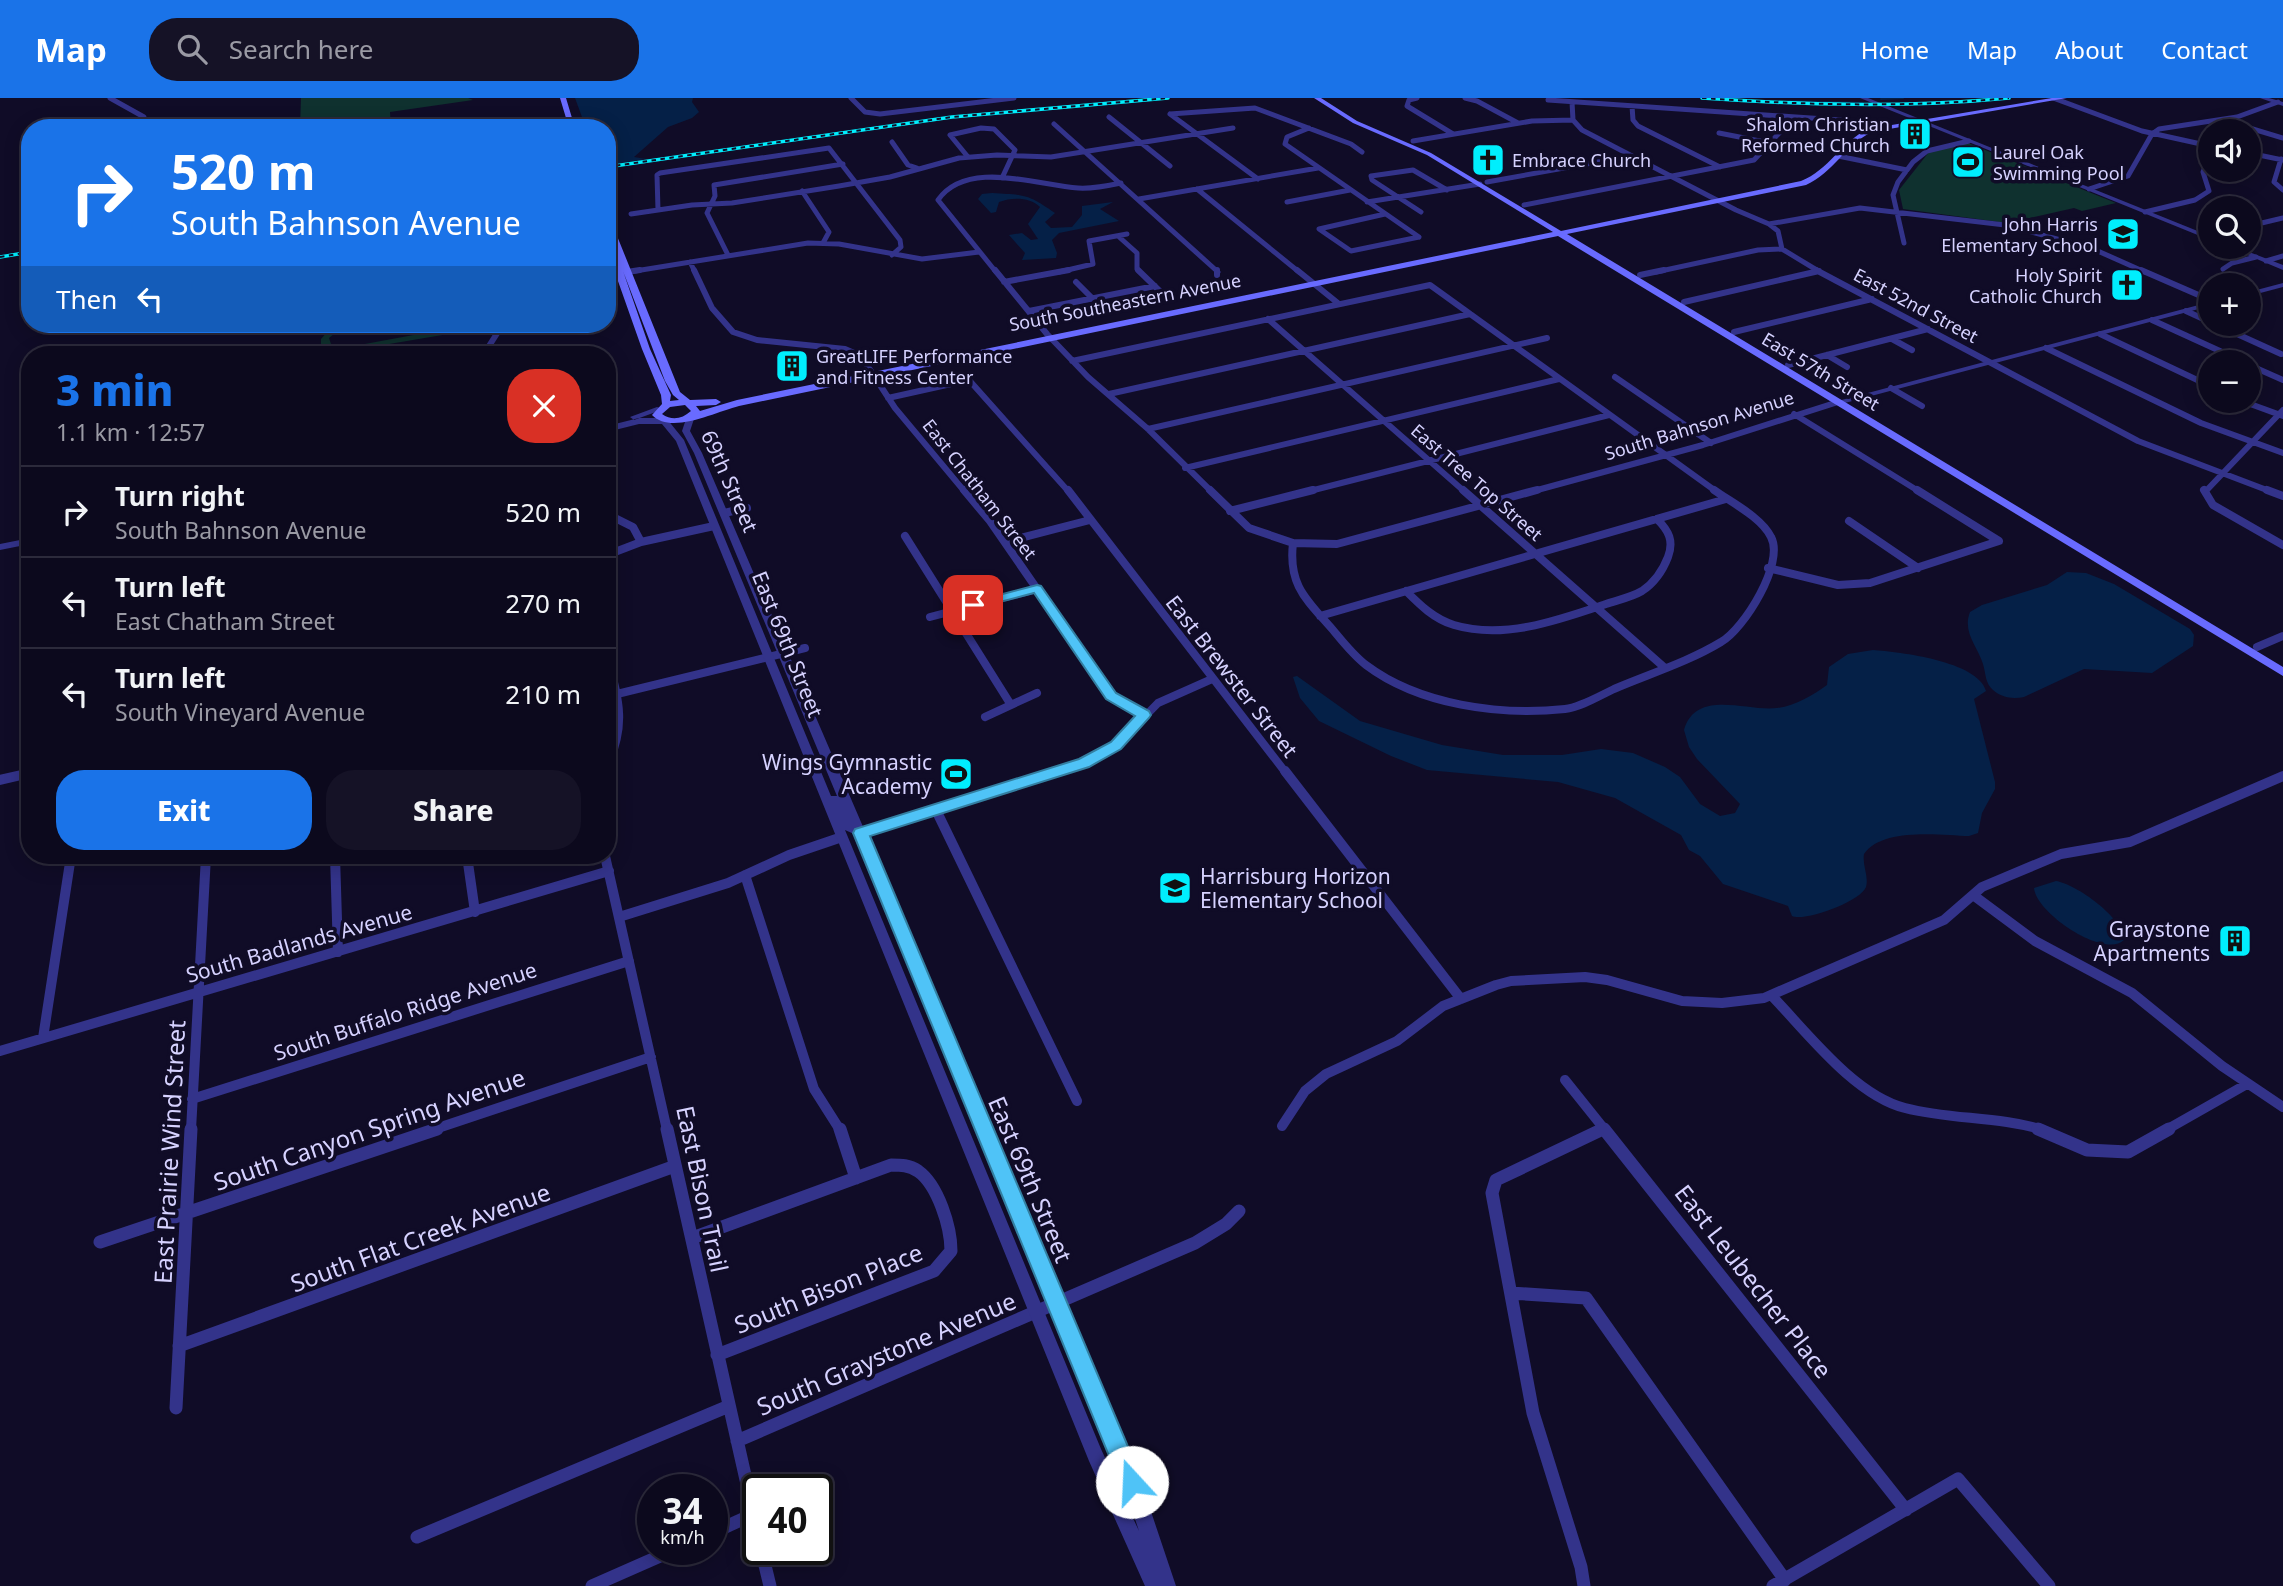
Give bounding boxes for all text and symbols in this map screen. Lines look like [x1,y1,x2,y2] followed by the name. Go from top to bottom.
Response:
[149,18,639,81] search box
[35,27,107,72] text: Map
[173,30,211,68] icon: search
[229,31,373,67] text: Search here
[1861,33,1929,66] text: Home
[1967,33,2017,66] text: Map
[2055,33,2123,66] text: About
[2161,33,2248,66] text: Contact
[1741,112,1890,157] place label: Shalom Christian Reformed Church
[1896,115,1934,153] building icon: Shalom Christian Reformed Church
[2198,119,2261,413] map controls
[2198,119,2261,182] button: sound
[171,138,316,204] text: 520 m
[1993,140,2124,185] place label: Laurel Oak Swimming Pool
[1469,141,1507,179] church icon: Embrace Church
[1949,143,1987,181] sports icon: Laurel Oak Swimming Pool
[56,147,147,238] icon: right
[1512,148,1651,172] place label: Embrace Church
[2198,196,2261,259] button: search
[171,201,521,244] text: South Bahnson Avenue
[1941,212,2098,257] place label: John Harris Elementary School
[2104,215,2142,253] school or university icon: John Harris Elementary School
[1850,262,1983,348] street label: East 52nd Street
[1969,263,2102,308] place label: Holy Spirit Catholic Church
[2108,266,2146,304] church icon: Holy Spirit Catholic Church
[1007,268,1243,336] street label: South Southeastern Avenue
[2198,273,2261,336] button: +
[131,280,169,318] icon: left
[56,281,117,317] text: Then
[1758,326,1885,416] street label: East 57th Street
[816,344,1012,389] place label: GreatLIFE Performance and Fitness Center
[773,347,811,385] building icon: GreatLIFE Performance and Fitness Center
[2198,350,2261,413] button: −
[56,361,173,418] text: 3 min
[507,369,581,443] button: close
[1601,385,1797,465] street label: South Bahnson Avenue
[918,414,1043,565] street label: East Chatham Street
[56,416,205,448] text: 1.1 km · 12:57
[1406,418,1548,546] street label: East Tree Top Street
[695,426,765,537] street label: 69th Street
[115,478,245,514] text: Turn right
[56,493,94,531] icon: right
[505,494,581,530] text: 520 m
[115,514,366,546] text: South Bahnson Avenue
[746,567,830,722] street label: East 69th Street
[115,569,226,605] text: Turn left
[943,575,1003,635] pin
[56,584,94,622] icon: left
[505,585,581,621] text: 270 m
[954,586,992,624] icon: arrive
[1160,589,1304,763] street label: East Brewster Street
[115,605,335,637] text: East Chatham Street
[115,660,226,696] text: Turn left
[56,675,94,713] icon: left
[505,676,581,712] text: 210 m
[115,696,365,728] text: South Vineyard Avenue
[762,748,932,800] place label: Wings Gymnastic Academy
[937,755,975,793] sports icon: Wings Gymnastic Academy
[56,770,312,850] button: Exit
[326,770,581,850] button: Share
[1200,862,1391,914] place label: Harrisburg Horizon Elementary School
[1156,869,1194,907] school or university icon: Harrisburg Horizon Elementary School
[183,897,415,989] street label: South Badlands Avenue
[2094,915,2210,967] place label: Graystone Apartments
[2216,922,2254,960] building icon: Graystone Apartments
[270,955,540,1067] street label: South Buffalo Ridge Avenue
[146,1019,192,1285] street label: East Prairie Wind Street
[209,1060,529,1198] street label: South Canyon Spring Avenue
[981,1091,1081,1267] street label: East 69th Street
[669,1103,737,1275] street label: East Bison Trail
[285,1175,555,1299] street label: South Flat Creek Avenue
[1668,1177,1840,1385] street label: East Leubecher Place
[729,1235,927,1341] street label: South Bison Place
[751,1283,1021,1423] street label: South Graystone Avenue
[1095,1445,1169,1519] position arrow
[742,1474,833,1565] speed limit sign: 40
[662,1487,703,1534] text: 34
[660,1525,705,1549] text: km/h

